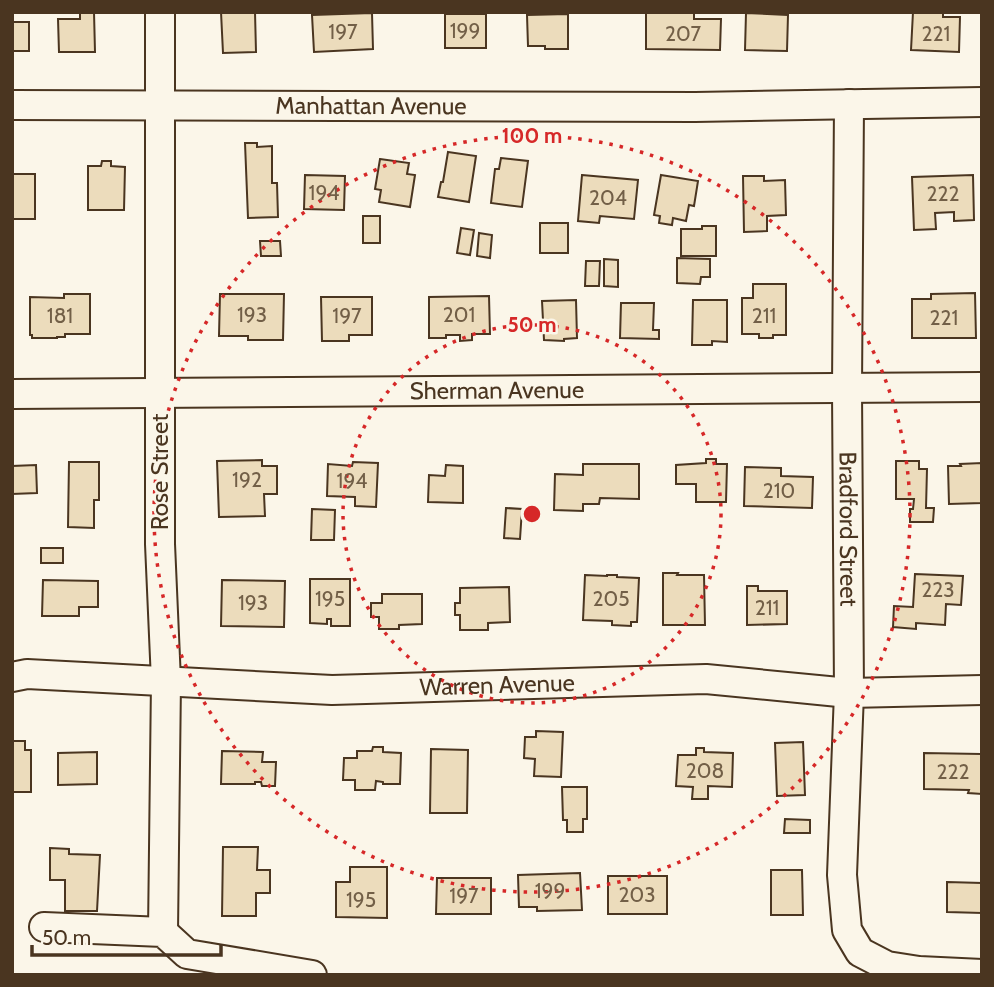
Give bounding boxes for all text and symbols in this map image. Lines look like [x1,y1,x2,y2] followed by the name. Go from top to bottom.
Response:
[450,18,480,43] house number: 199
[328,19,358,44] house number: 197
[665,21,701,46] house number: 207
[922,21,950,46] house number: 221
[275,91,467,120] street label: Manhattan Avenue
[502,123,562,148] text: 100 m
[309,180,339,205] house number: 194
[926,181,960,206] house number: 222
[589,185,627,210] house number: 204
[237,302,267,327] house number: 193
[443,302,475,327] house number: 201
[47,303,73,328] house number: 181
[332,303,362,328] house number: 197
[752,303,776,328] house number: 211
[930,305,958,330] house number: 221
[507,312,557,337] text: 50 m
[410,375,584,405] street label: Sherman Avenue
[145,414,174,530] street label: Rose Street
[833,451,863,607] street label: Bradford Street
[232,467,262,492] house number: 192
[337,468,367,493] house number: 194
[763,478,795,503] house number: 210
[520,502,544,526] centre of rings
[921,577,955,602] house number: 223
[315,586,345,611] house number: 195
[592,586,630,611] house number: 205
[238,590,268,615] house number: 193
[755,595,779,620] house number: 211
[419,668,575,701] street label: Warren Avenue
[686,758,724,783] house number: 208
[936,759,970,784] house number: 222
[535,878,565,903] house number: 199
[618,882,656,907] house number: 203
[449,883,479,908] house number: 197
[346,887,376,912] house number: 195
[32,914,220,958] scale bar
[42,925,91,950] text: 50 m

